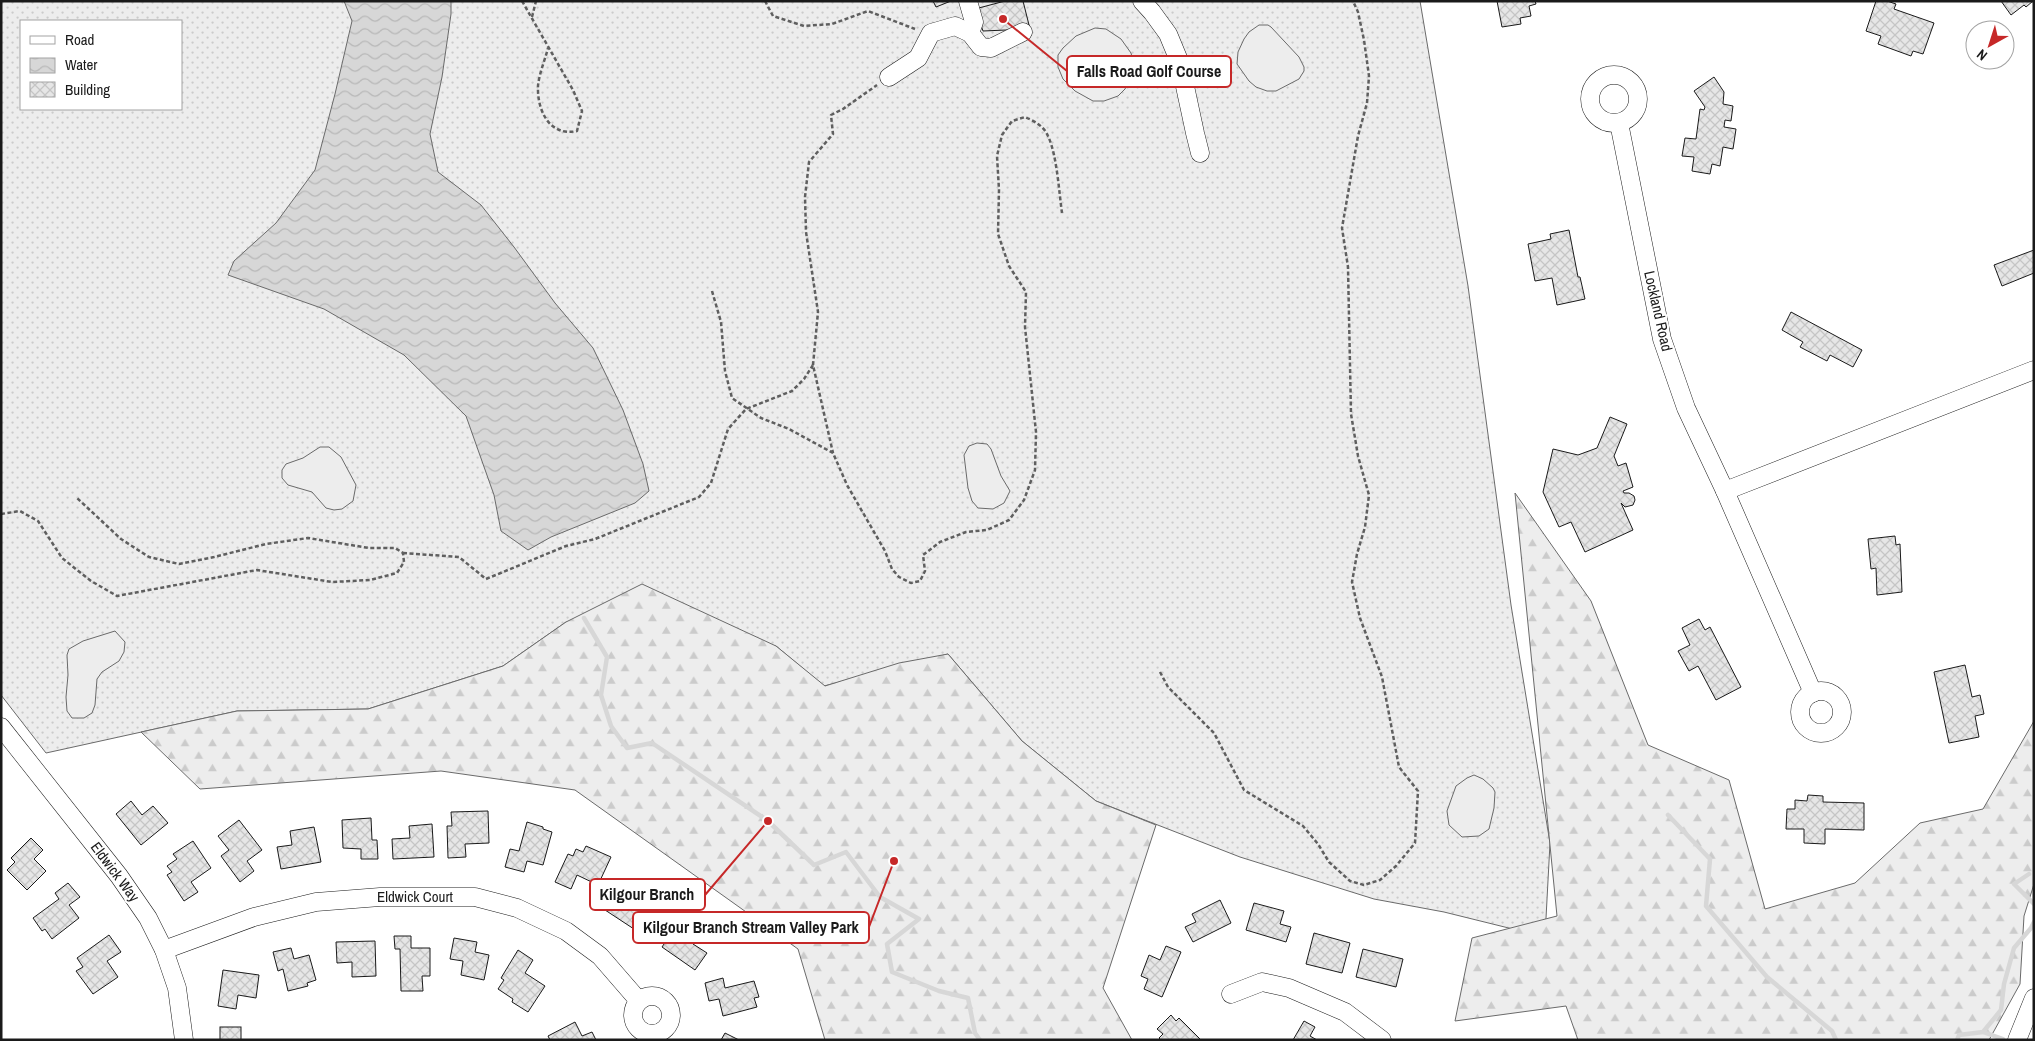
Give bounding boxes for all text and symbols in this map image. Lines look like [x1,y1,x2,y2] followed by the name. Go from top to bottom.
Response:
[20,20,182,110] legend
[1965,20,2015,70] north arrow
[65,29,94,50] text: Road
[1973,45,1991,65] text: N
[65,54,97,75] text: Water
[1067,56,1231,87] callout: Falls Road Golf Course
[1077,60,1221,82] text: Falls Road Golf Course
[65,79,110,100] text: Building
[1639,269,1678,353] street label: Lockland Road
[86,837,145,907] street label: Eldwick Way
[590,879,705,910] callout: Kilgour Branch
[600,883,694,905] text: Kilgour Branch
[377,886,454,907] street label: Eldwick Court
[633,912,869,943] callout: Kilgour Branch Stream Valley Park
[643,916,860,938] text: Kilgour Branch Stream Valley Park

